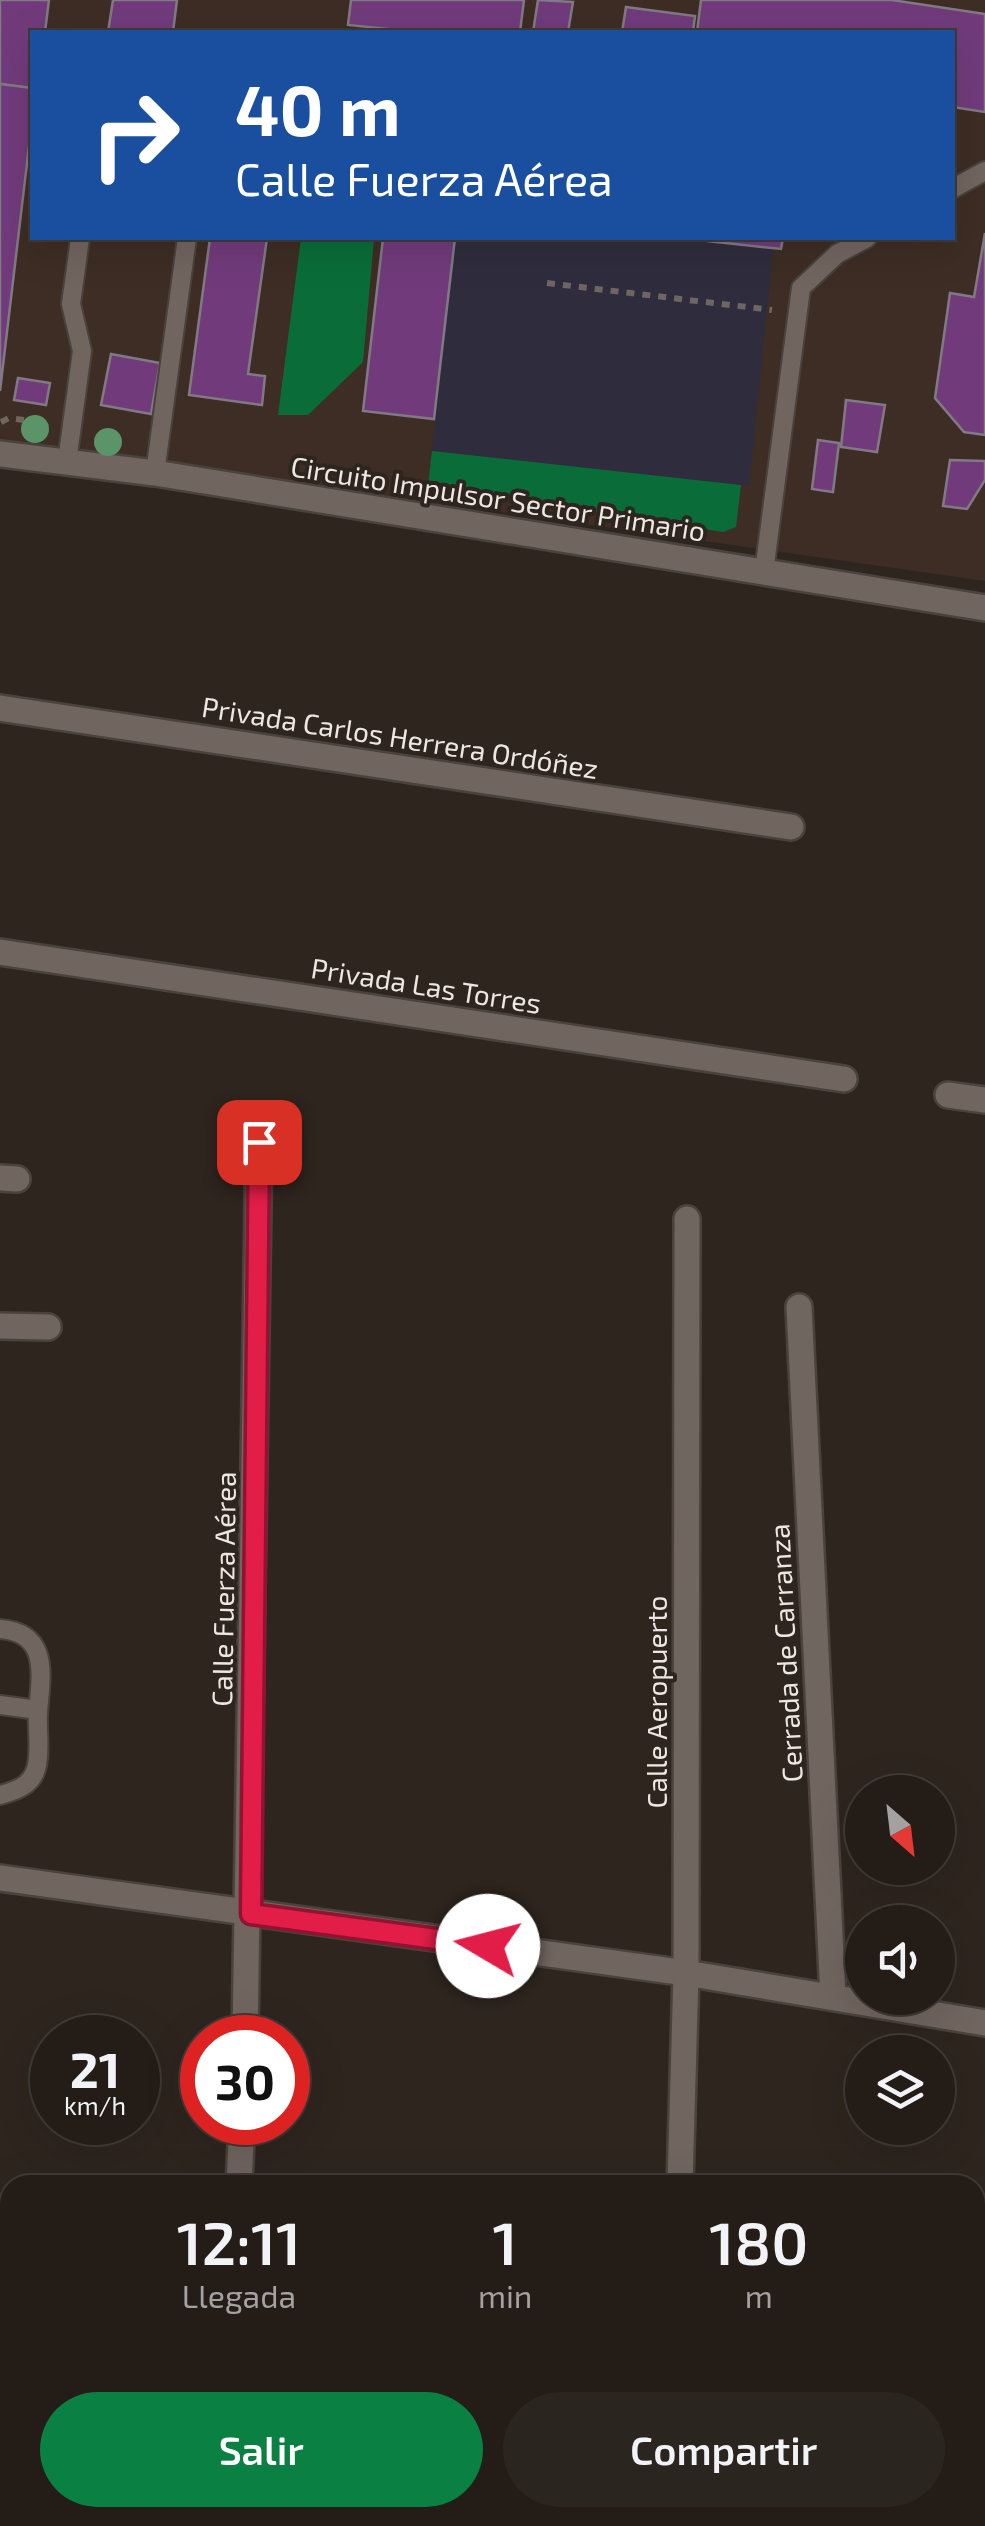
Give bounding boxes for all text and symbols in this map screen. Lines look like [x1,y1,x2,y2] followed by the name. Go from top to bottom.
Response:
[235,66,401,150] text: 40 m
[70,70,200,200] icon: right
[235,151,613,205] text: Calle Fuerza Aérea
[289,448,708,548] street label: Circuito Impulsor Sector Primario
[200,689,601,785] street label: Privada Carlos Herrera Ordóñez
[309,950,544,1020] street label: Privada Las Torres
[217,1100,302,1185] pin
[232,1115,287,1170] icon: arrive
[204,1471,242,1707] street label: Calle Fuerza Aérea
[761,1523,809,1783] street label: Cerrada de Carranza
[639,1596,673,1808] street label: Calle Aeropuerto
[845,1775,955,1885] north arrow
[845,1775,955,2145] map controls
[436,1894,540,1998] position arrow
[845,1905,955,2015] button: sound
[180,2015,310,2145] speed limit sign: 30
[845,2035,955,2145] button: layers
[70,2038,120,2098] text: 21
[64,2090,126,2120] text: km/h
[177,2205,301,2277] text: 12:11
[493,2205,518,2277] text: 1
[709,2205,808,2277] text: 180
[182,2276,296,2314] text: Llegada
[478,2276,532,2314] text: min
[745,2276,773,2314] text: m
[40,2392,483,2507] button: Salir
[503,2392,945,2507] button: Compartir

